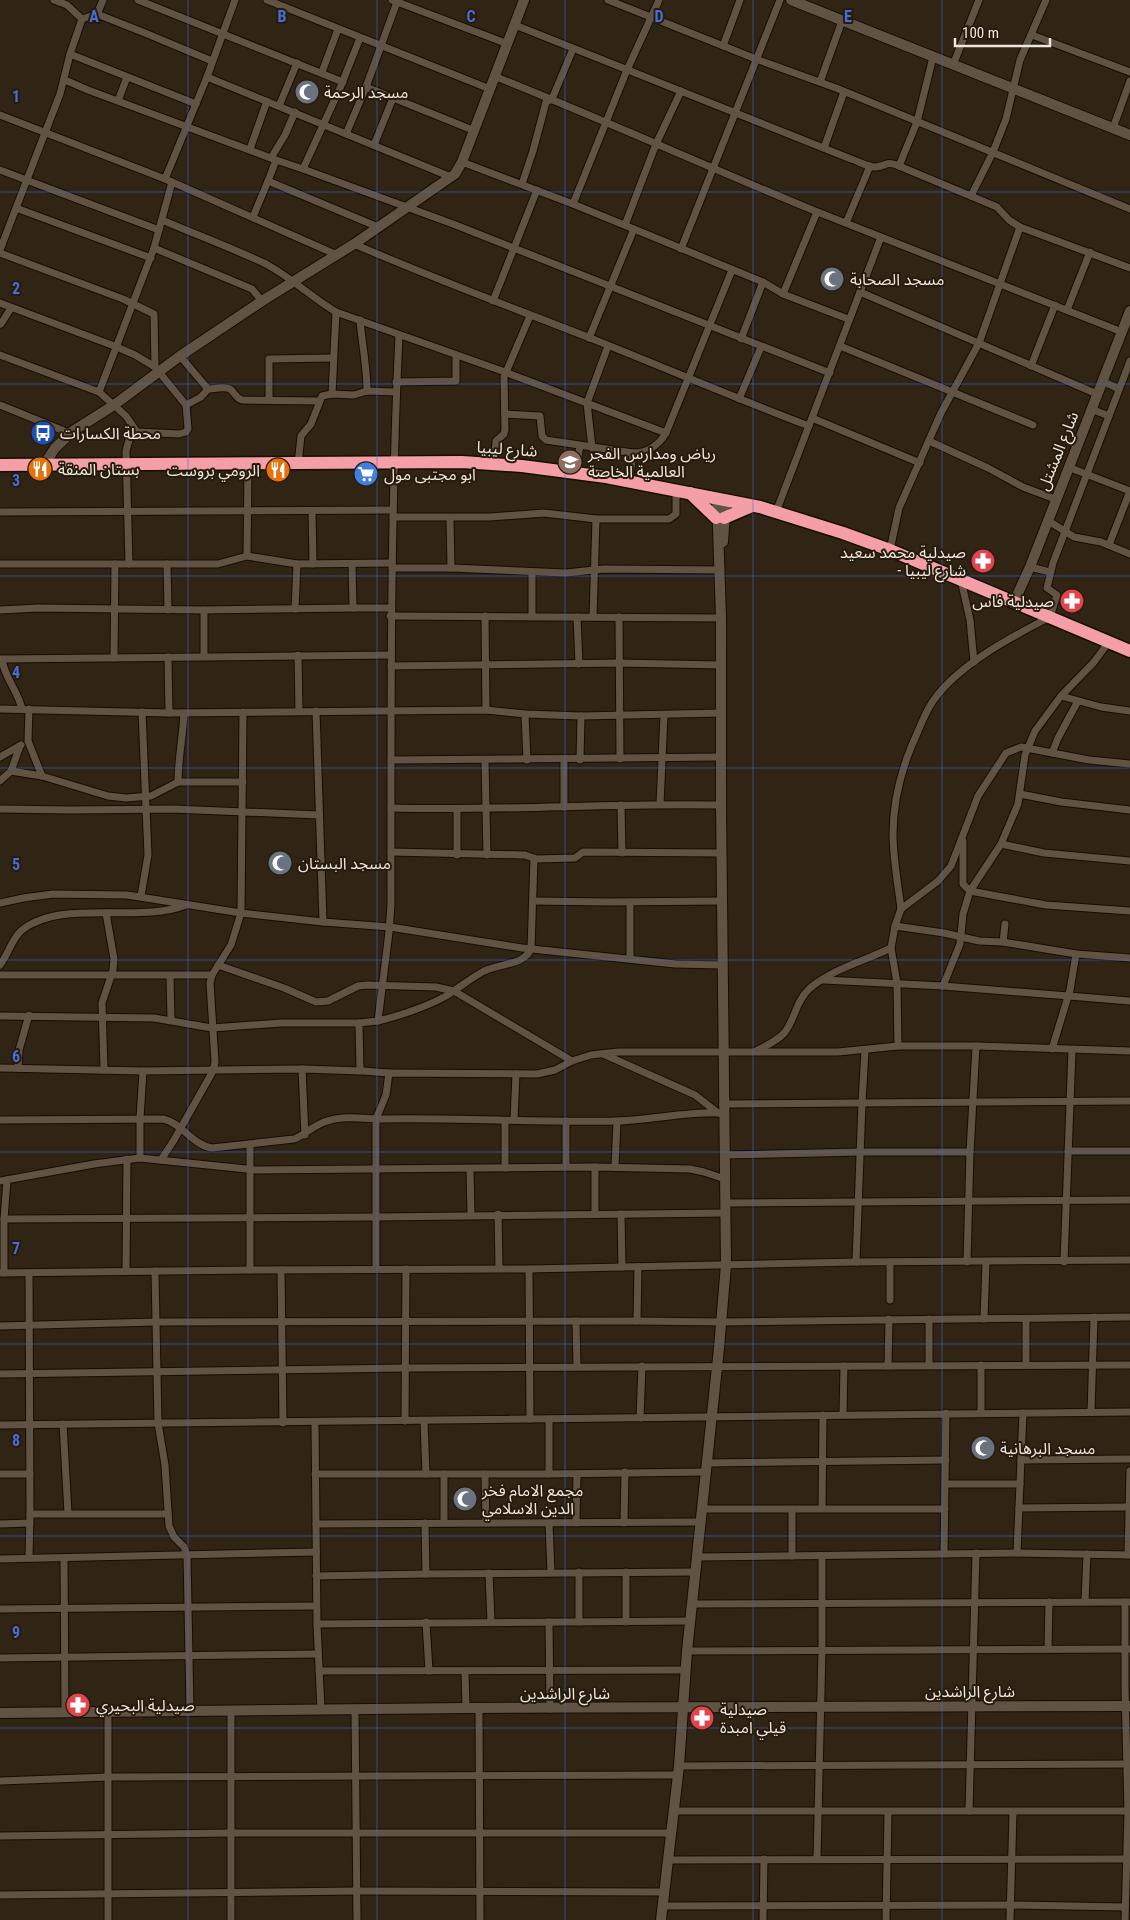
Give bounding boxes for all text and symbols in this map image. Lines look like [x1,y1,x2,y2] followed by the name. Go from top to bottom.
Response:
[89,7,99,26] text: A
[278,7,287,26] text: B
[466,7,476,26] text: C
[654,7,664,26] text: D
[844,7,852,26] text: E
[955,15,1050,47] scale bar
[962,24,999,42] text: 100 m
[294,79,320,105] mosque icon: مسجد الرحمة
[324,83,409,102] place label: مسجد الرحمة
[12,87,20,106] text: 1
[819,266,845,292] mosque icon: مسجد الصحابة
[850,270,944,289] place label: مسجد الصحابة
[12,279,20,298] text: 2
[1034,409,1085,494] street label: شارع المشتل
[30,420,56,446] bus stop icon: محطة الكسارات
[60,424,161,443] place label: محطة الكسارات
[476,437,538,464] street label: شارع ليبيا
[587,444,716,481] place label: رياض ومدارس الفجر العالمية الخاصة
[557,449,583,475] school or university icon: رياض ومدارس الفجر العالمية الخاصة
[27,456,53,482] restaurant icon: بستان المنقة
[265,457,291,483] restaurant icon: الرومي بروست
[58,460,140,479] place label: بستان المنقة
[167,461,260,482] place label: الرومي بروست
[353,461,379,487] supermarket icon: ابو مجتبى مول
[384,465,476,485] place label: ابو مجتبى مول
[12,471,20,490] text: 3
[840,543,966,583] place label: صيدلية محمد سعيد - شارع ليبيا
[970,548,996,574] pharmacy icon: صيدلية محمد سعيد - شارع ليبيا
[1059,588,1085,614] pharmacy icon: صيدلية فاس
[972,592,1054,611] place label: صيدلية فاس
[12,663,20,682] text: 4
[267,850,293,876] mosque icon: مسجد البستان
[298,854,391,873] place label: مسجد البستان
[12,855,20,874] text: 5
[12,1047,20,1066] text: 6
[12,1239,20,1258] text: 7
[12,1431,20,1450] text: 8
[970,1435,996,1461] mosque icon: مسجد البرهانية
[1000,1439,1095,1458] place label: مسجد البرهانية
[481,1481,583,1520] place label: مجمع الامام فخر الدين الاسلامي
[452,1486,478,1512] mosque icon: مجمع الامام فخر الدين الاسلامي
[12,1623,20,1642] text: 9
[925,1682,1015,1704] street label: شارع الراشدين
[520,1684,610,1706] street label: شارع الراشدين
[65,1692,91,1718] pharmacy icon: صيدلية البحيري
[96,1696,195,1717] place label: صيدلية البحيري
[720,1700,786,1739] place label: صيدلية قيلي امبدة
[689,1705,715,1731] pharmacy icon: صيدلية قيلي امبدة

